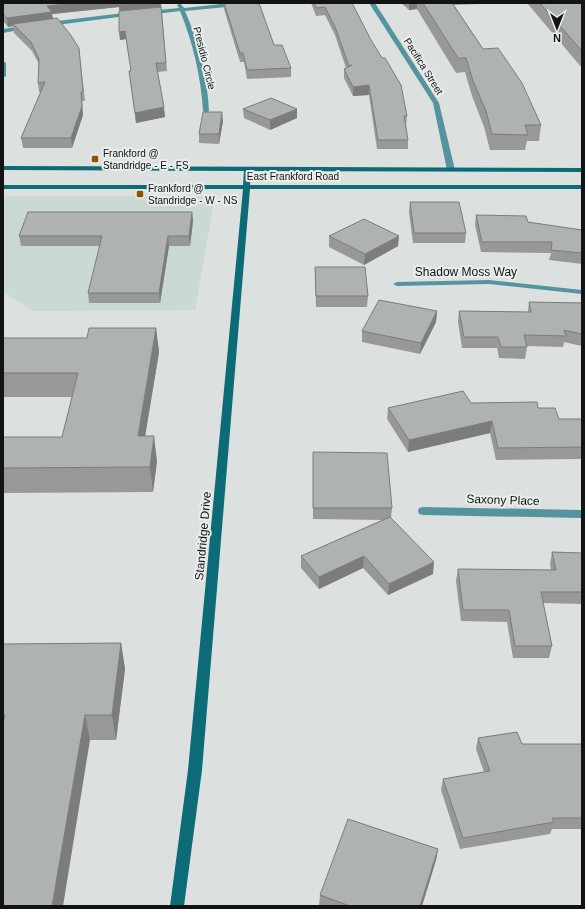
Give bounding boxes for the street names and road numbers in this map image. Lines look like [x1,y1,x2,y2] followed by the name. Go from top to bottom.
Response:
[191,26,218,91] street label: Presidio Circle
[402,36,445,97] street label: Pacifica Street
[247,171,339,182] street label: East Frankford Road
[415,265,517,279] street label: Shadow Moss Way
[192,491,214,581] street label: Standridge Drive
[466,492,540,508] street label: Saxony Place

